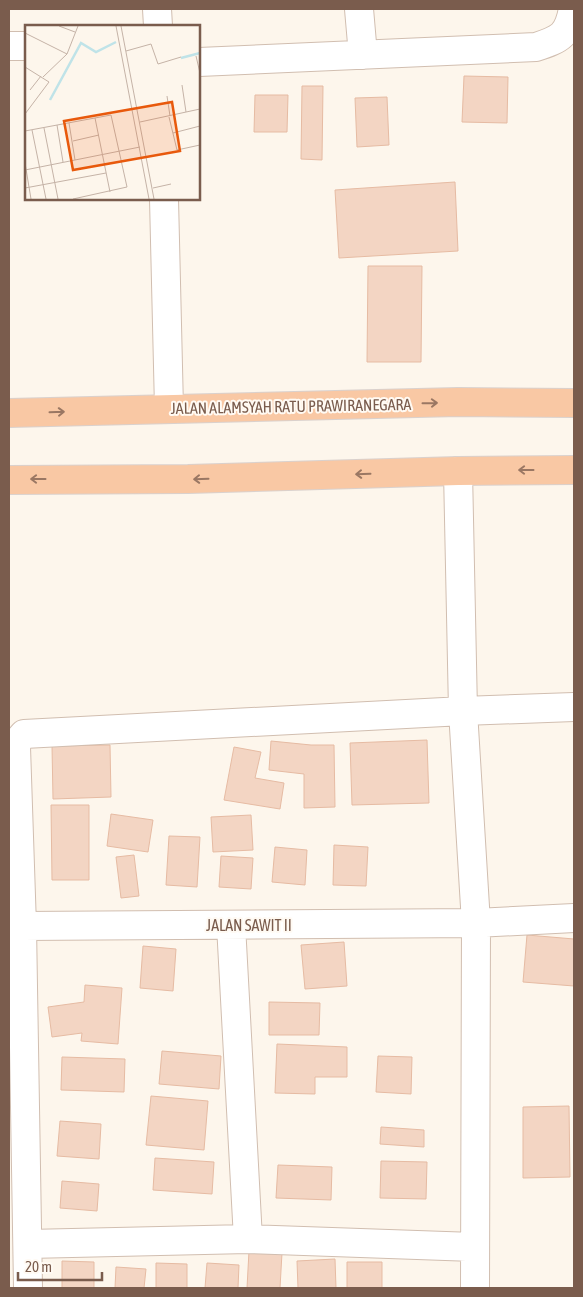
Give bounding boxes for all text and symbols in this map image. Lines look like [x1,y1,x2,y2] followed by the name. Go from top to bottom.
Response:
[25,25,200,200] inset map
[170,395,412,417] street label: JALAN ALAMSYAH RATU PRAWIRANEGARA
[422,398,438,408] one-way arrow
[49,407,65,416] one-way arrow
[518,466,534,475] one-way arrow
[355,469,371,478] one-way arrow
[30,474,46,484] one-way arrow
[193,474,209,483] one-way arrow
[206,916,292,934] street label: JALAN SAWIT II
[18,1250,101,1282] scale bar
[25,1258,52,1275] text: 20 m

